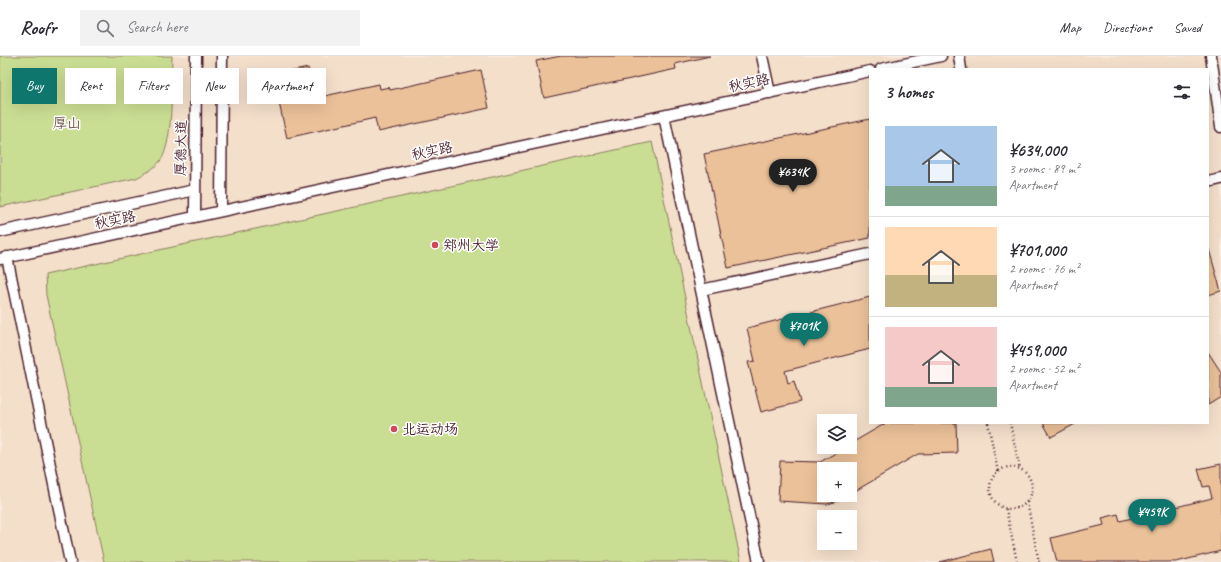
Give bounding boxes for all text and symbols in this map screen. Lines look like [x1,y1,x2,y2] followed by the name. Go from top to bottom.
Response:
[80,10,360,46] search box
[20,16,56,40] text: Roofr
[94,17,116,39] icon: search
[126,18,188,37] text: Search here
[1060,19,1081,36] text: Map
[1103,19,1152,36] text: Directions
[1174,19,1201,36] text: Saved
[12,68,57,104] chip: Buy
[65,68,116,104] chip: Rent
[124,68,183,104] chip: Filters
[191,68,239,104] chip: New
[247,68,326,104] chip: Apartment
[727,70,771,96] street label: 秋实路
[1171,81,1193,103] icon: filters
[885,82,933,103] text: 3 homes
[53,115,81,132] park label: 厚山
[172,120,190,176] street label: 厚德大道
[410,138,454,164] street label: 秋实路
[1009,140,1066,161] text: ¥634,000
[917,142,965,190] icon: home
[765,159,821,193] pin: ¥634K
[1009,161,1079,177] text: 3 rooms · 89 m²
[778,164,808,180] text: ¥634K
[1009,177,1057,193] text: Apartment
[93,207,137,233] street label: 秋实路
[443,237,499,254] place label: 郑州大学
[430,240,440,250] marker: 郑州大学
[1009,240,1066,261] text: ¥701,000
[917,243,965,291] icon: home
[1009,261,1079,277] text: 2 rooms · 76 m²
[1009,277,1057,293] text: Apartment
[776,313,832,347] pin: ¥701K
[789,318,819,334] text: ¥701K
[1009,340,1065,361] text: ¥459,000
[917,343,965,391] icon: home
[1009,361,1079,377] text: 2 rooms · 52 m²
[1009,377,1057,393] text: Apartment
[817,414,857,550] map controls
[817,414,857,454] button: layers
[402,421,458,438] place label: 北运动场
[389,424,399,434] marker: 北运动场
[817,462,857,502] button: +
[1124,499,1180,533] pin: ¥459K
[1137,504,1167,520] text: ¥459K
[817,510,857,550] button: −

